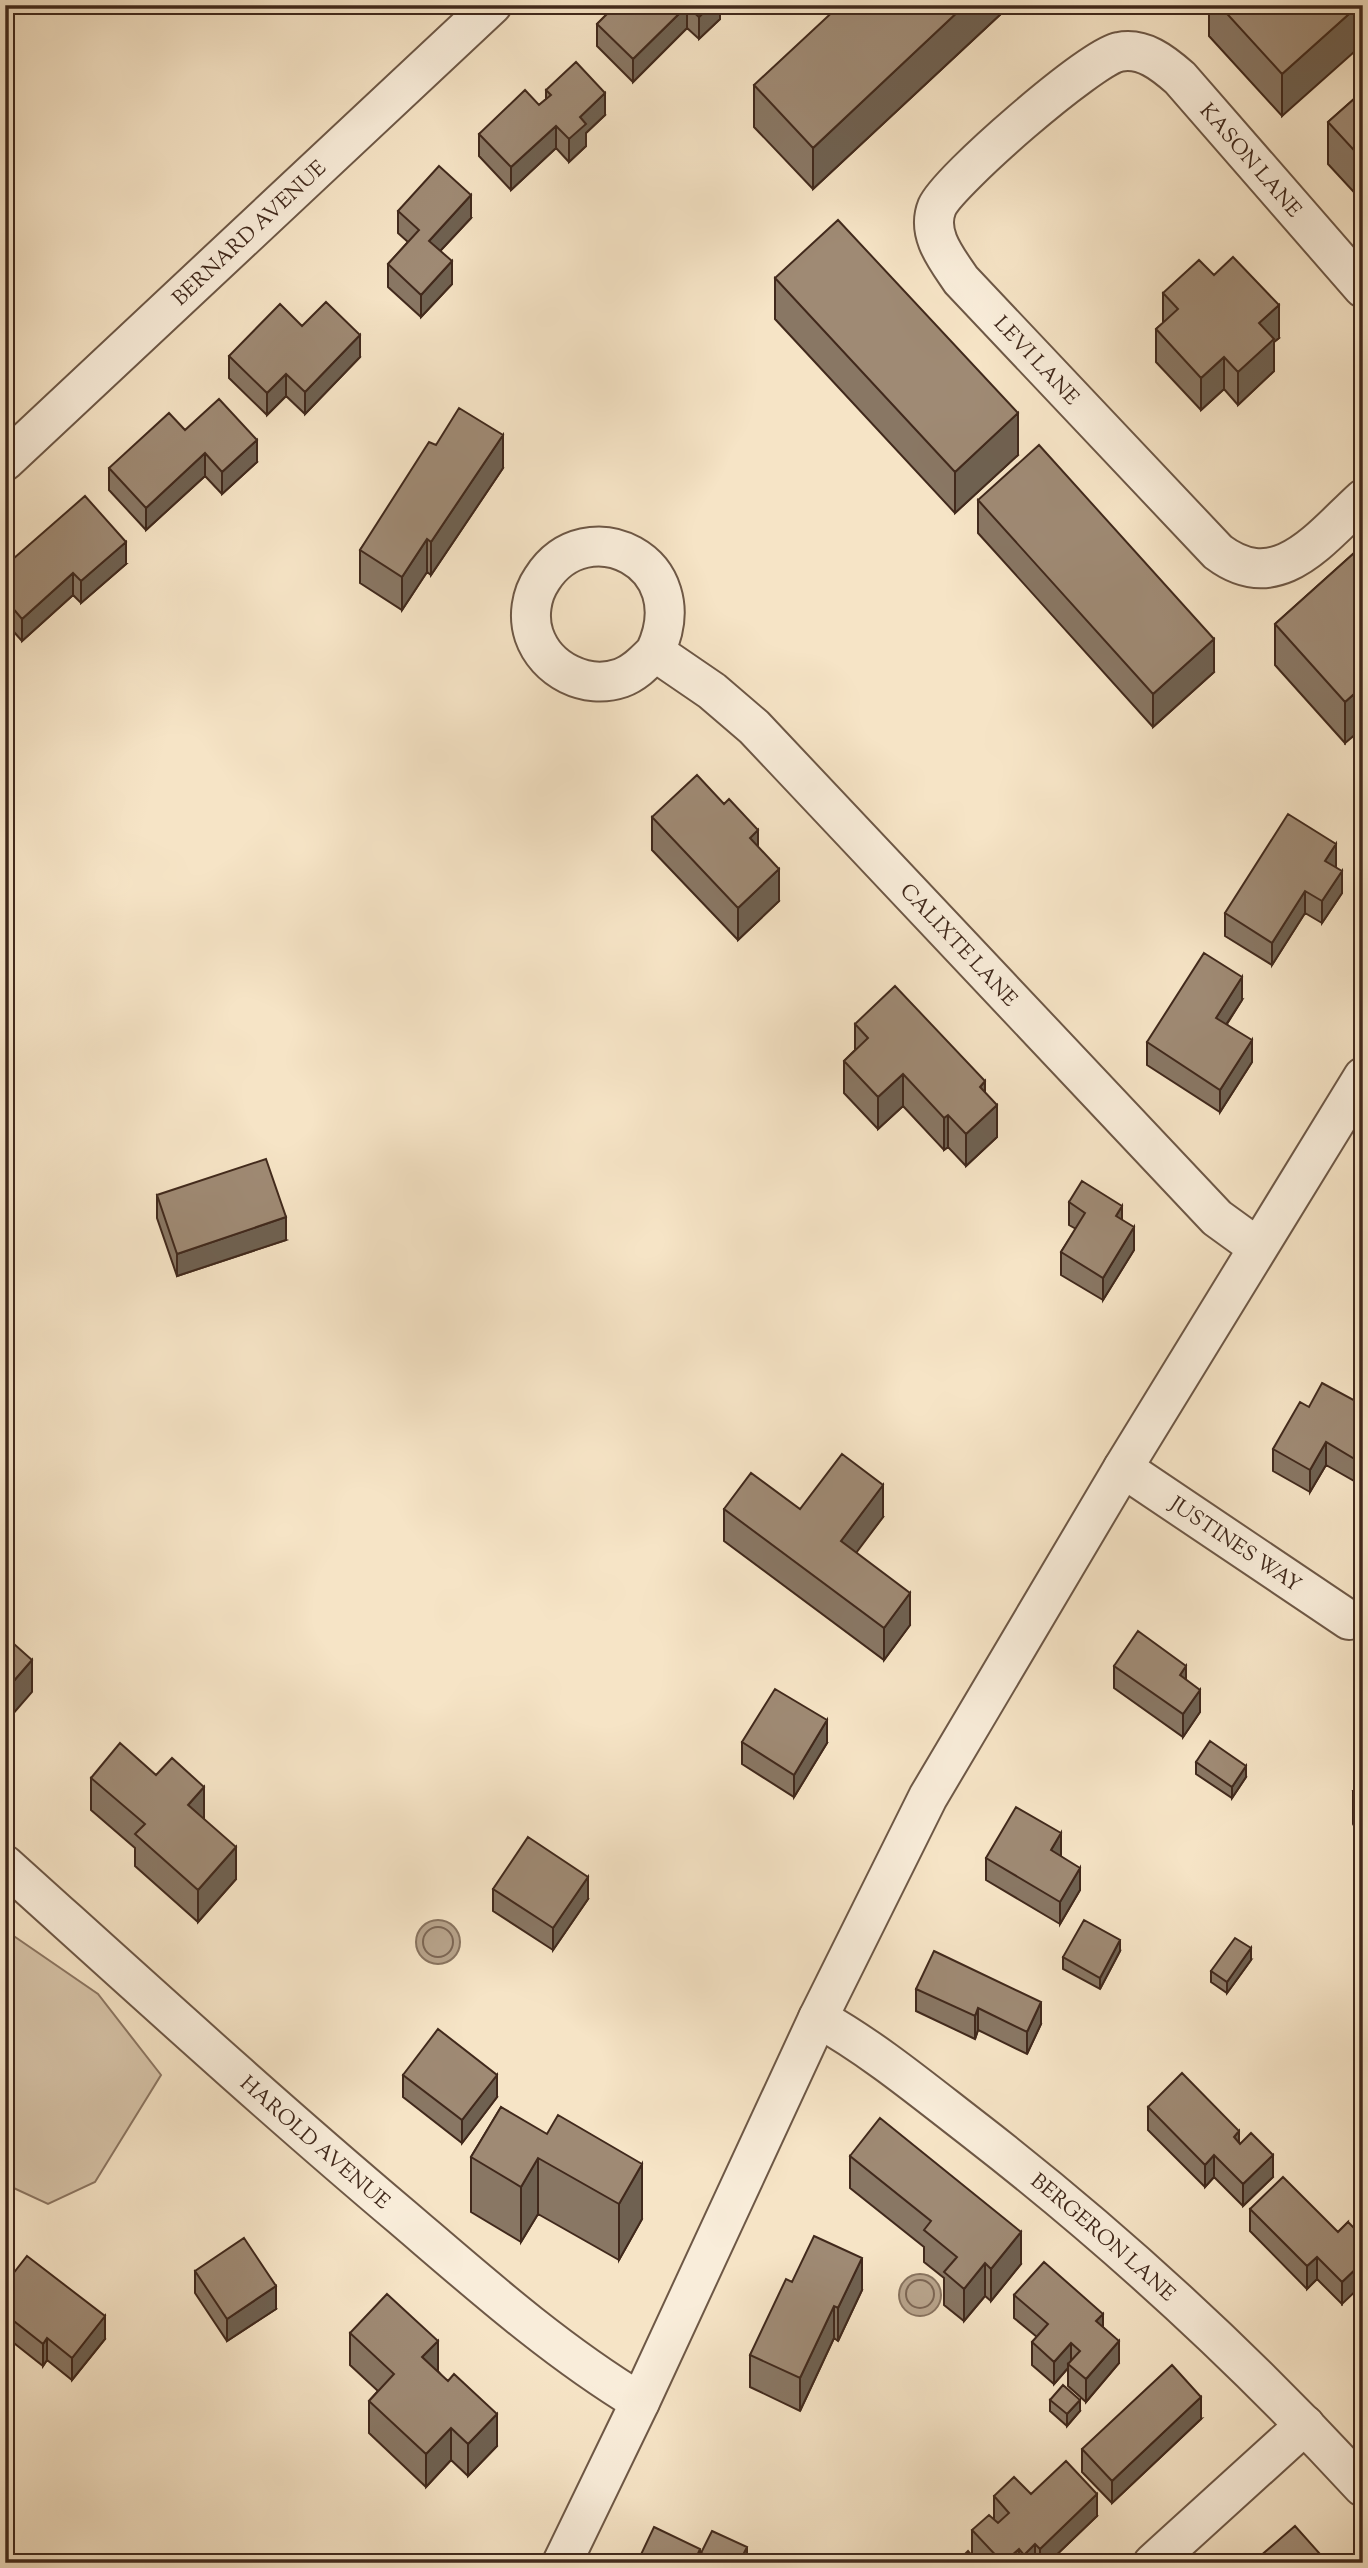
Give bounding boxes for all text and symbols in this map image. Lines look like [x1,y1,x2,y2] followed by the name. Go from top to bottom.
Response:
[1191,98,1308,225] street label: KASON LANE
[167,154,334,314] street label: BERNARD AVENUE
[986,310,1085,413] street label: LEVI LANE
[892,878,1024,1014] street label: CALIXTE LANE
[1162,1490,1307,1601] street label: JUSTINES WAY
[232,2070,396,2218] street label: HAROLD AVENUE
[1023,2167,1181,2310] street label: BERGERON LANE

